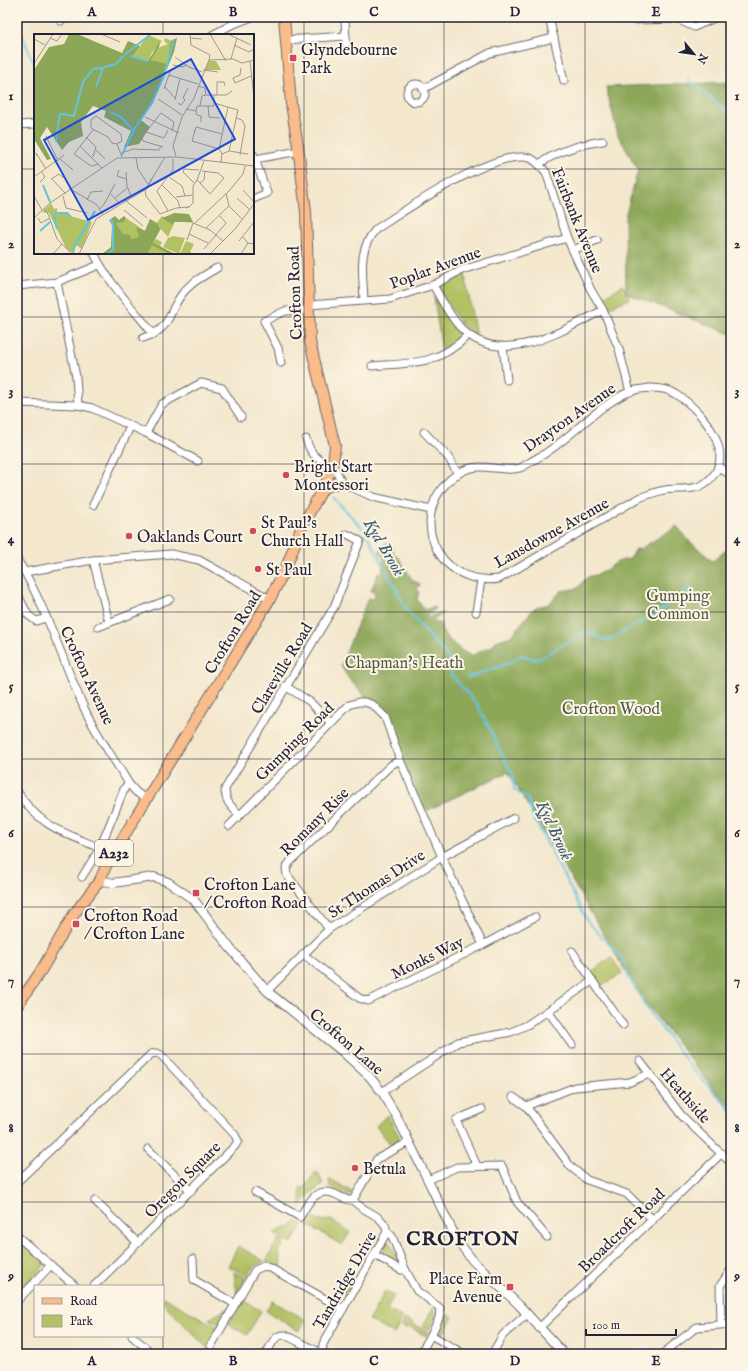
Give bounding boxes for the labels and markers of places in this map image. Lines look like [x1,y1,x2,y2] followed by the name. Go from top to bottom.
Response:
[301,41,397,79] place label: Glyndebourne Park
[288,53,298,63] marker: Glyndebourne Park
[294,458,373,496] place label: Bright Start Montessori
[281,470,291,480] marker: Bright Start Montessori
[261,514,344,552] place label: St Paul's Church Hall
[248,526,258,536] marker: St Paul's Church Hall
[137,528,243,548] place label: Oaklands Court
[124,531,134,541] marker: Oaklands Court
[266,561,313,581] place label: St Paul
[253,564,263,574] marker: St Paul
[204,876,307,914] place label: Crofton Lane / Crofton Road
[191,888,201,898] marker: Crofton Lane / Crofton Road
[84,907,185,945] place label: Crofton Road / Crofton Lane
[71,919,81,929] marker: Crofton Road / Crofton Lane
[363,1160,406,1180] place label: Betula
[350,1163,360,1173] marker: Betula
[429,1270,502,1308] place label: Place Farm Avenue
[505,1282,515,1292] marker: Place Farm Avenue

